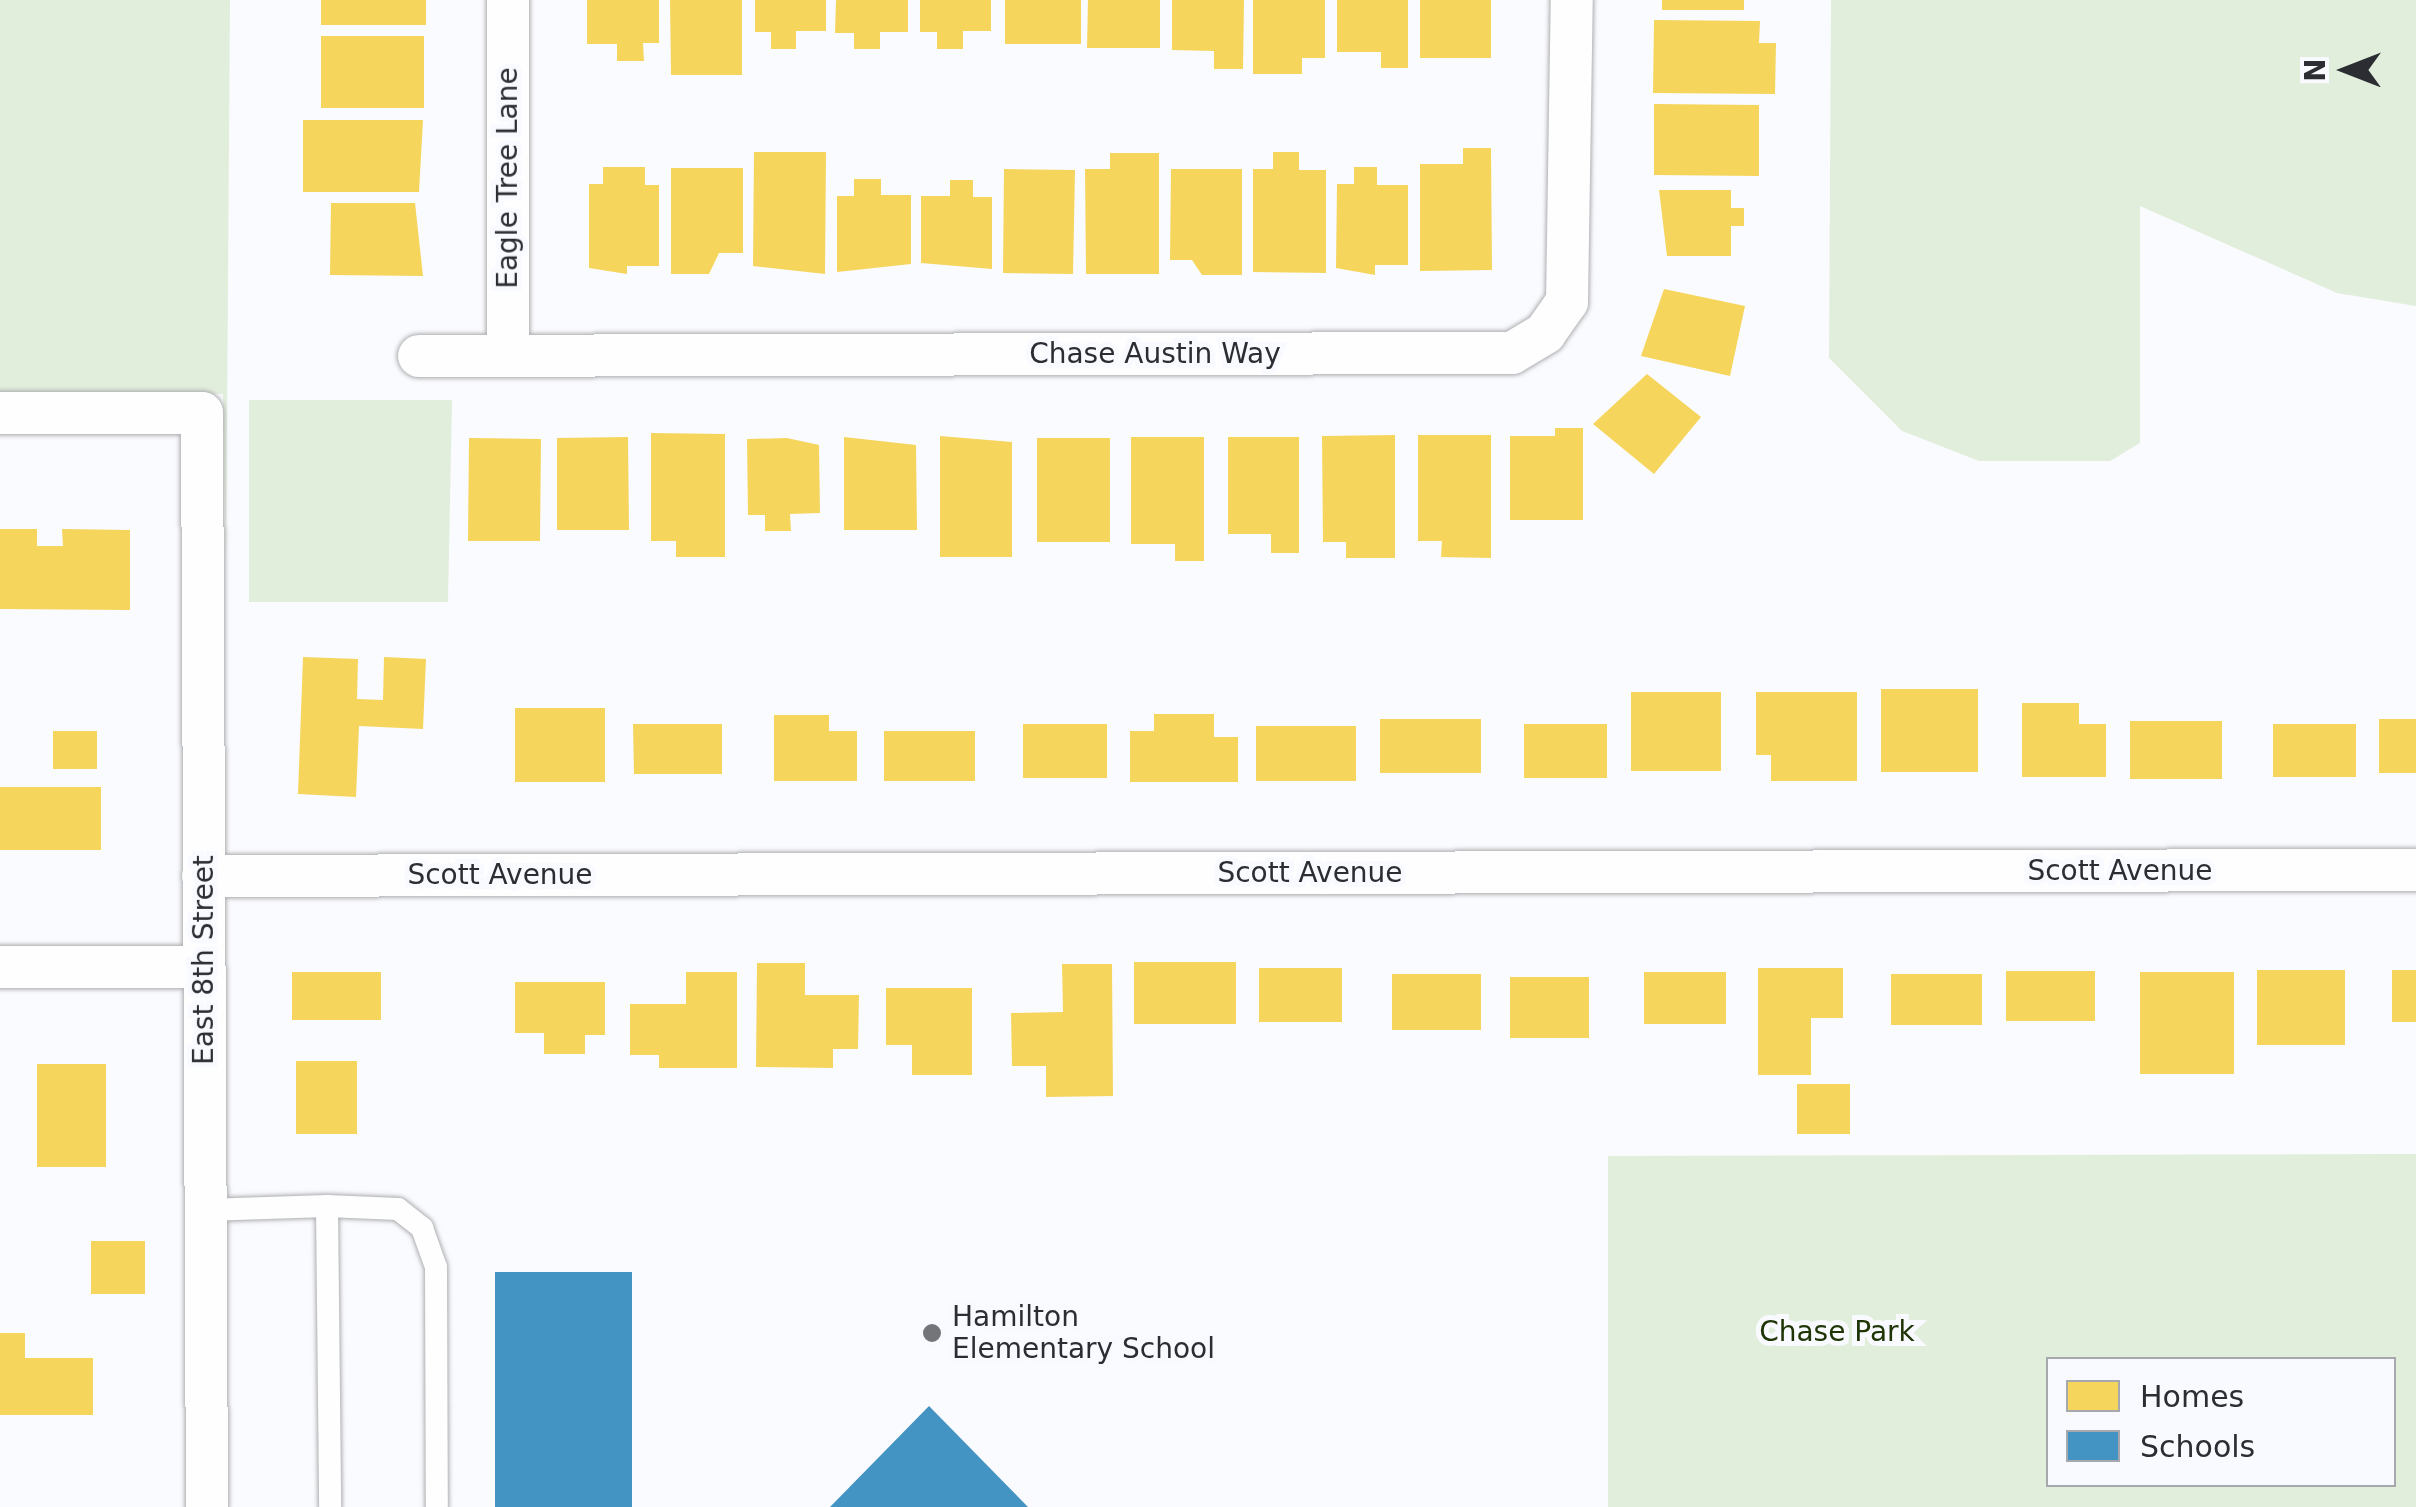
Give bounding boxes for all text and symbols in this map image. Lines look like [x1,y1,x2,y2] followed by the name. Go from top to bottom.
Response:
[2296,20,2396,120] north arrow
[2299,58,2332,82] text: N
[491,67,525,289] street label: Eagle Tree Lane
[1029,337,1281,371] street label: Chase Austin Way
[2027,854,2213,888] street label: Scott Avenue
[187,855,221,1065] street label: East 8th Street
[1217,856,1403,890] street label: Scott Avenue
[407,858,593,892] street label: Scott Avenue
[952,1300,1215,1366] place label: Hamilton Elementary School
[1759,1315,1915,1349] park label: Chase Park
[921,1322,943,1344] marker: Hamilton Elementary School
[2046,1357,2396,1487] legend
[2140,1379,2244,1414] text: Homes
[2140,1429,2255,1464] text: Schools

